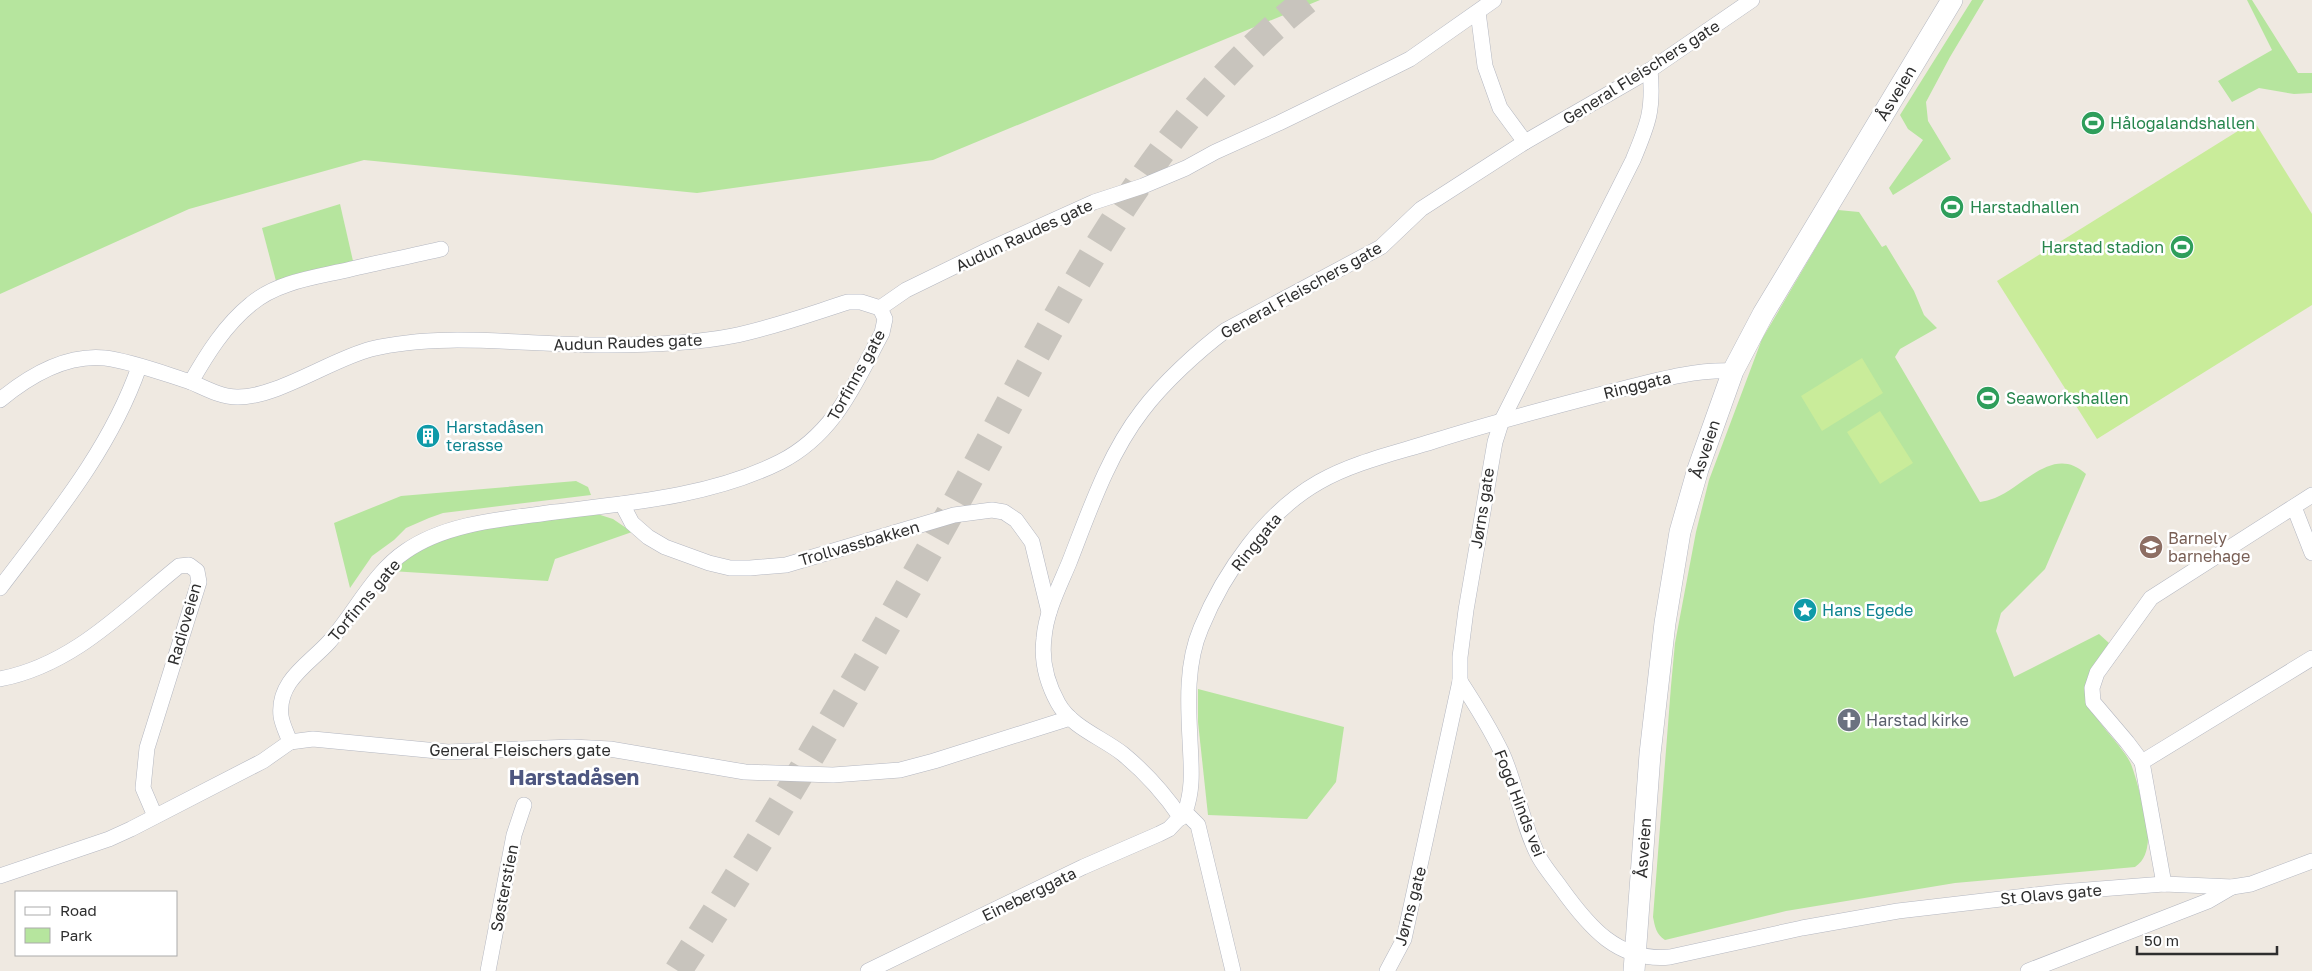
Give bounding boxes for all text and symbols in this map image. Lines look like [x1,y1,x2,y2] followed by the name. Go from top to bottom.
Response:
[1559,15,1723,129] street label: General Fleischers gate
[1872,62,1920,124] street label: Åsveien
[2080,110,2106,136] sports icon: Hålogalandshallen
[2110,113,2255,133] place label: Hålogalandshallen
[952,194,1096,276] street label: Audun Raudes gate
[1939,194,1965,220] sports icon: Harstadhallen
[1970,197,2079,217] place label: Harstadhallen
[2169,234,2195,260] sports icon: Harstad stadion
[1217,237,1385,343] street label: General Fleischers gate
[2041,237,2164,257] place label: Harstad stadion
[823,326,889,424] street label: Torfinns gate
[553,329,703,355] street label: Audun Raudes gate
[1601,367,1673,403] street label: Ringgata
[1975,385,2001,411] sports icon: Seaworkshallen
[2006,388,2129,408] place label: Seaworkshallen
[446,417,544,455] place label: Harstadåsen terasse
[1686,417,1724,481] street label: Åsveien
[415,423,441,449] building icon: Harstadåsen terasse
[1466,466,1498,550] street label: Jørns gate
[1227,509,1285,575] street label: Ringgata
[796,516,922,570] street label: Trollvassbakken
[2168,528,2250,566] place label: Barnely barnehage
[2138,534,2164,560] school or university icon: Barnely barnehage
[324,555,404,645] street label: Torfinns gate
[163,581,205,667] street label: Radioveien
[1792,597,1818,623] place icon: Hans Egede
[1822,600,1913,620] place label: Hans Egede
[1836,707,1862,733] church icon: Harstad kirke
[1866,710,1969,730] place label: Harstad kirke
[429,740,611,760] street label: General Fleischers gate
[1490,746,1550,860] street label: Fogd Hinds vei
[509,764,639,790] district label: Harstadåsen
[1631,817,1655,879] street label: Åsveien
[486,843,522,933] street label: Søsterstien
[979,863,1079,925] street label: Eineberggata
[1390,864,1430,948] street label: Jørns gate
[1999,880,2103,908] street label: St Olavs gate
[15,891,178,956] legend
[60,901,97,919] text: Road
[2137,924,2277,956] scale bar
[60,926,93,944] text: Park
[2144,931,2179,949] text: 50 m

